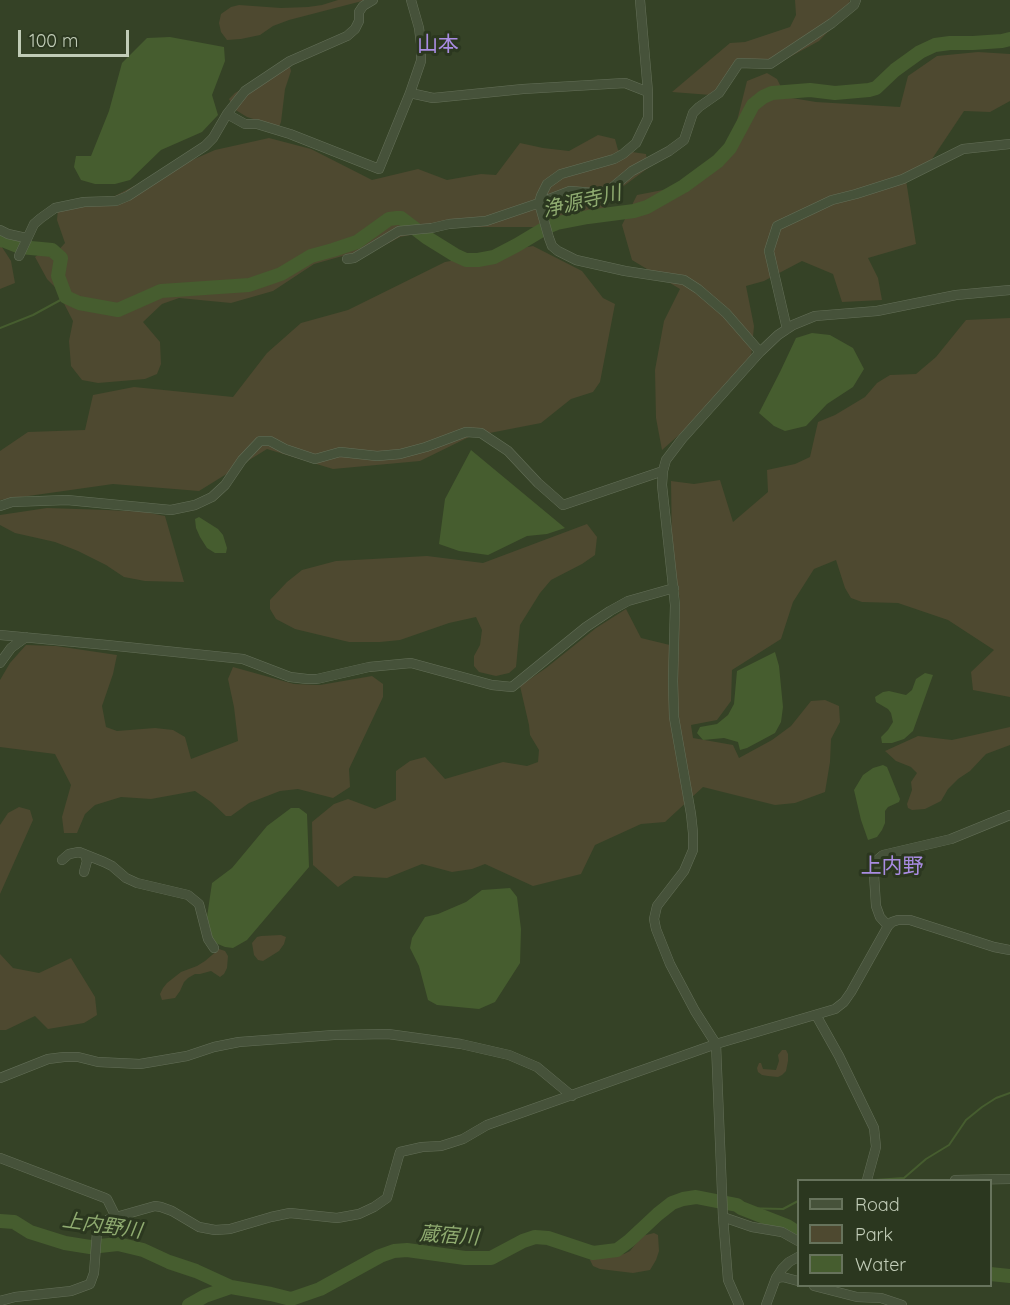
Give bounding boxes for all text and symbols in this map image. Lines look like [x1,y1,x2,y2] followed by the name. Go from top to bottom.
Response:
[21,18,132,56] scale bar
[29,29,78,52] text: 100 m
[417,32,459,58] district label: 山本
[540,181,624,223] water label: 浄源寺川
[861,854,923,880] district label: 上内野
[797,1179,992,1287] legend
[855,1193,900,1216] text: Road
[61,1209,143,1243] water label: 上内野川
[418,1222,480,1250] water label: 蔵宿川
[855,1223,893,1246] text: Park
[855,1253,906,1276] text: Water

